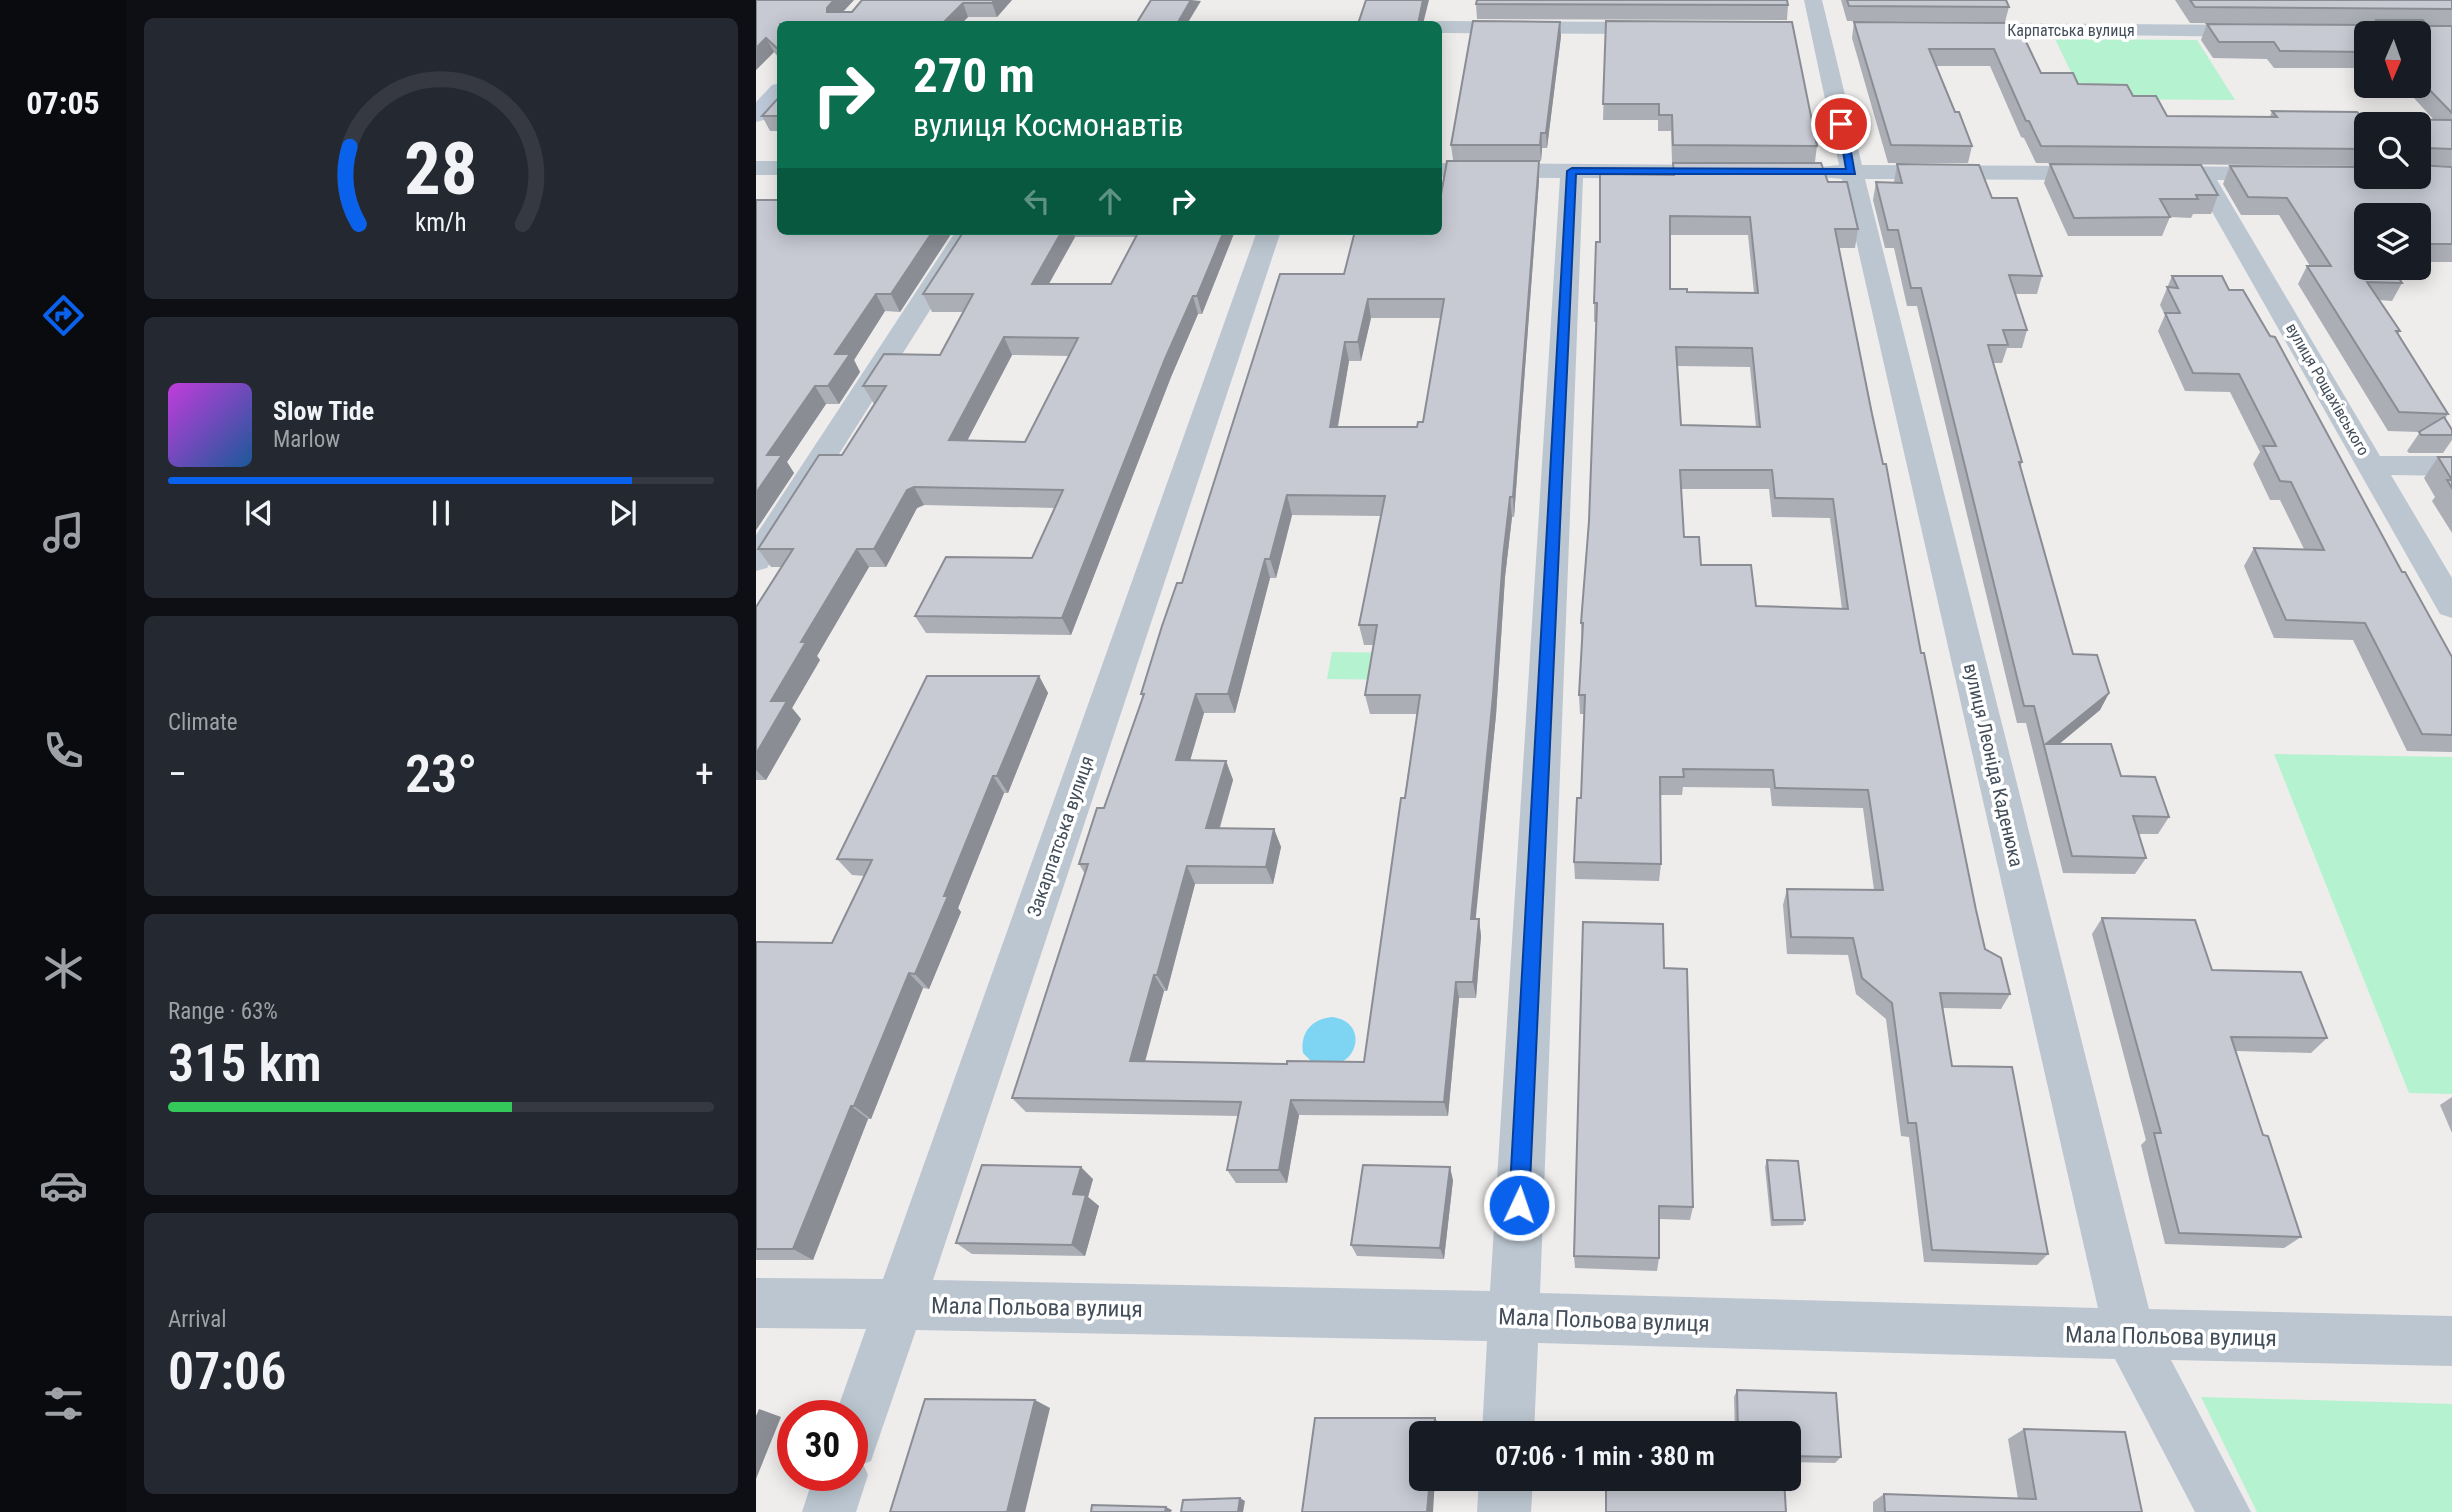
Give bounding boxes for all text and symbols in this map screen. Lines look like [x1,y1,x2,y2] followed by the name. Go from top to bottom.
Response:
[2007,21,2135,40] street label: Карпатська вулиця
[2354,21,2431,98] north arrow
[2354,21,2431,280] map controls
[913,47,1035,104] text: 270 m
[798,49,889,140] icon: right
[26,84,100,122] text: 07:05
[1811,94,1871,154] pin
[1822,105,1860,143] icon: arrive
[913,106,1184,144] text: вулиця Космонавтів
[2354,112,2431,189] button: search
[404,127,478,213] text: 28
[1018,182,1056,220] icon: left
[1091,182,1129,220] icon: ahead
[1164,182,1202,220] icon: right
[2354,203,2431,280] button: layers
[415,208,467,237] text: km/h
[39,291,88,340] icon: directions
[2282,320,2373,459] street label: вулиця Рощахівського
[273,396,374,426] text: Slow Tide
[273,426,340,453] text: Marlow
[240,494,278,532] icon: previous
[422,494,460,532] icon: pause
[604,494,642,532] icon: next
[39,508,88,557] icon: music
[1959,661,2028,869] street label: вулиця Леоніда Каденюка
[168,709,238,736] text: Climate
[39,726,88,775] icon: phone
[405,744,477,805] text: 23°
[168,752,187,796] text: −
[695,752,714,796] text: +
[1022,753,1099,920] street label: Закарпатська вулиця
[39,944,88,993] icon: climate
[168,998,278,1025] text: Range · 63%
[168,1033,322,1094] text: 315 km
[39,1161,88,1210] icon: car
[1482,1168,1556,1242] position arrow
[931,1292,1143,1323] street label: Мала Польова вулиця
[1498,1303,1710,1338] street label: Мала Польова вулиця
[168,1306,227,1333] text: Arrival
[2065,1321,2277,1352] street label: Мала Польова вулиця
[168,1341,286,1402] text: 07:06
[39,1379,88,1428] icon: filters
[777,1400,868,1491] speed limit sign: 30
[1495,1441,1715,1471] text: 07:06 · 1 min · 380 m

